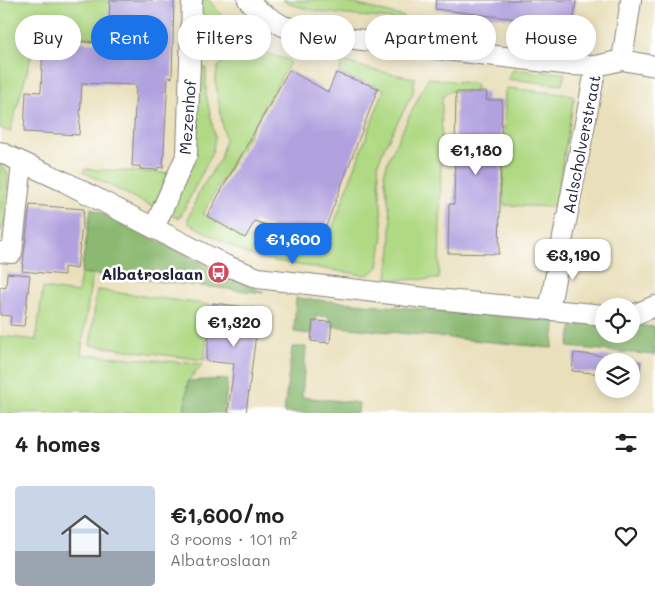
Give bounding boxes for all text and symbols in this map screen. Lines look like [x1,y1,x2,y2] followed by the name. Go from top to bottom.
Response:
[15,15,81,60] chip: Buy
[91,15,168,60] chip: Rent
[178,15,271,60] chip: Filters
[281,15,355,60] chip: New
[365,15,496,60] chip: Apartment
[506,15,596,60] chip: House
[557,73,605,215] street label: Aalscholverstraat
[174,78,200,155] street label: Mezenhof
[435,134,517,176] pin: €1,180
[450,139,502,160] text: €1,180
[252,222,334,265] pin: €1,600
[265,228,321,249] text: €1,600
[532,238,614,281] pin: €3,190
[546,244,600,265] text: €3,190
[207,261,231,285] bus stop icon: Albatroslaan
[101,263,203,284] place label: Albatroslaan
[595,298,640,398] map controls
[595,298,640,343] button: locate
[193,306,275,348] pin: €1,320
[207,311,261,332] text: €1,320
[595,353,640,398] button: layers
[612,429,640,457] icon: filters
[15,430,101,457] text: 4 homes
[170,501,284,528] text: €1,600/mo
[55,506,115,566] icon: home
[612,522,640,550] icon: heart
[170,528,297,549] text: 3 rooms · 101 m²
[170,549,270,570] text: Albatroslaan

